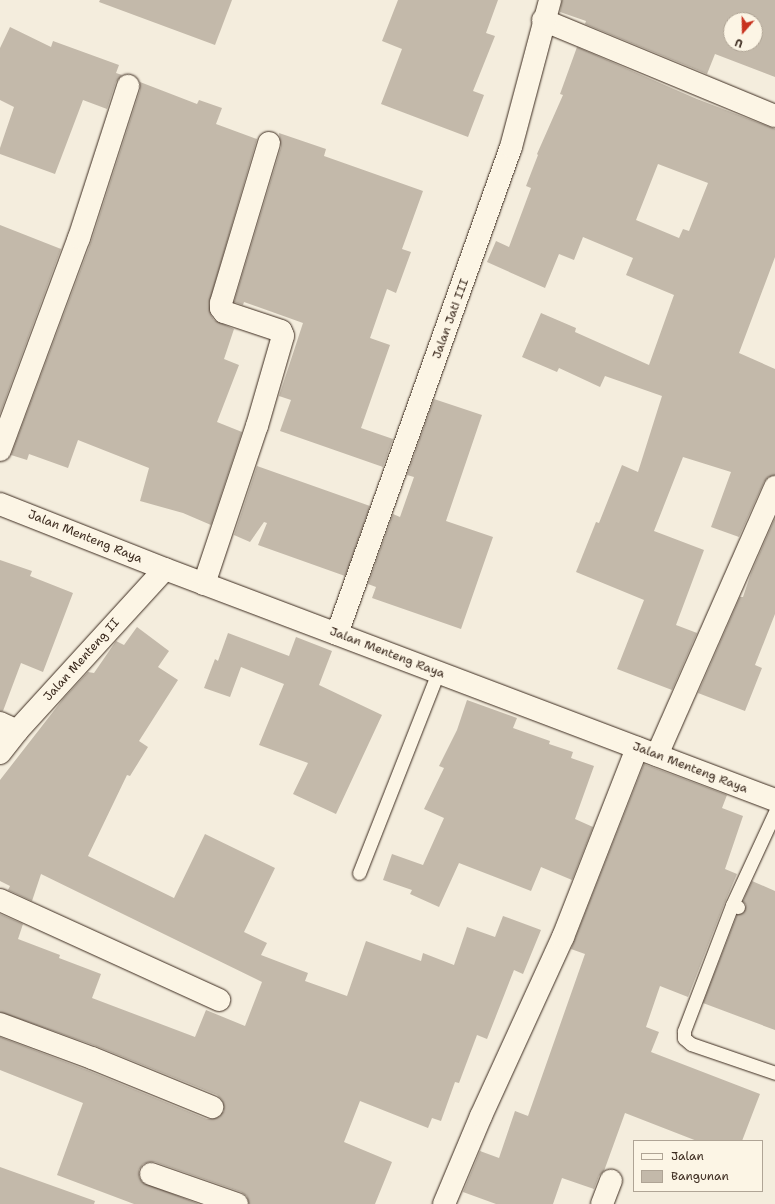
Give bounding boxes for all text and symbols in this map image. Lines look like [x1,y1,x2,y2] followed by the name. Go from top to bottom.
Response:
[723,12,763,52] north arrow
[733,34,745,51] text: U
[430,277,472,361] street label: Jalan Jati III
[26,507,144,567] street label: Jalan Menteng Raya
[41,616,123,704] street label: Jalan Menteng II
[327,624,447,682] street label: Jalan Menteng Raya
[630,739,750,797] street label: Jalan Menteng Raya
[633,1140,763,1192] legend
[671,1148,704,1164] text: Jalan
[671,1168,729,1184] text: Bangunan

